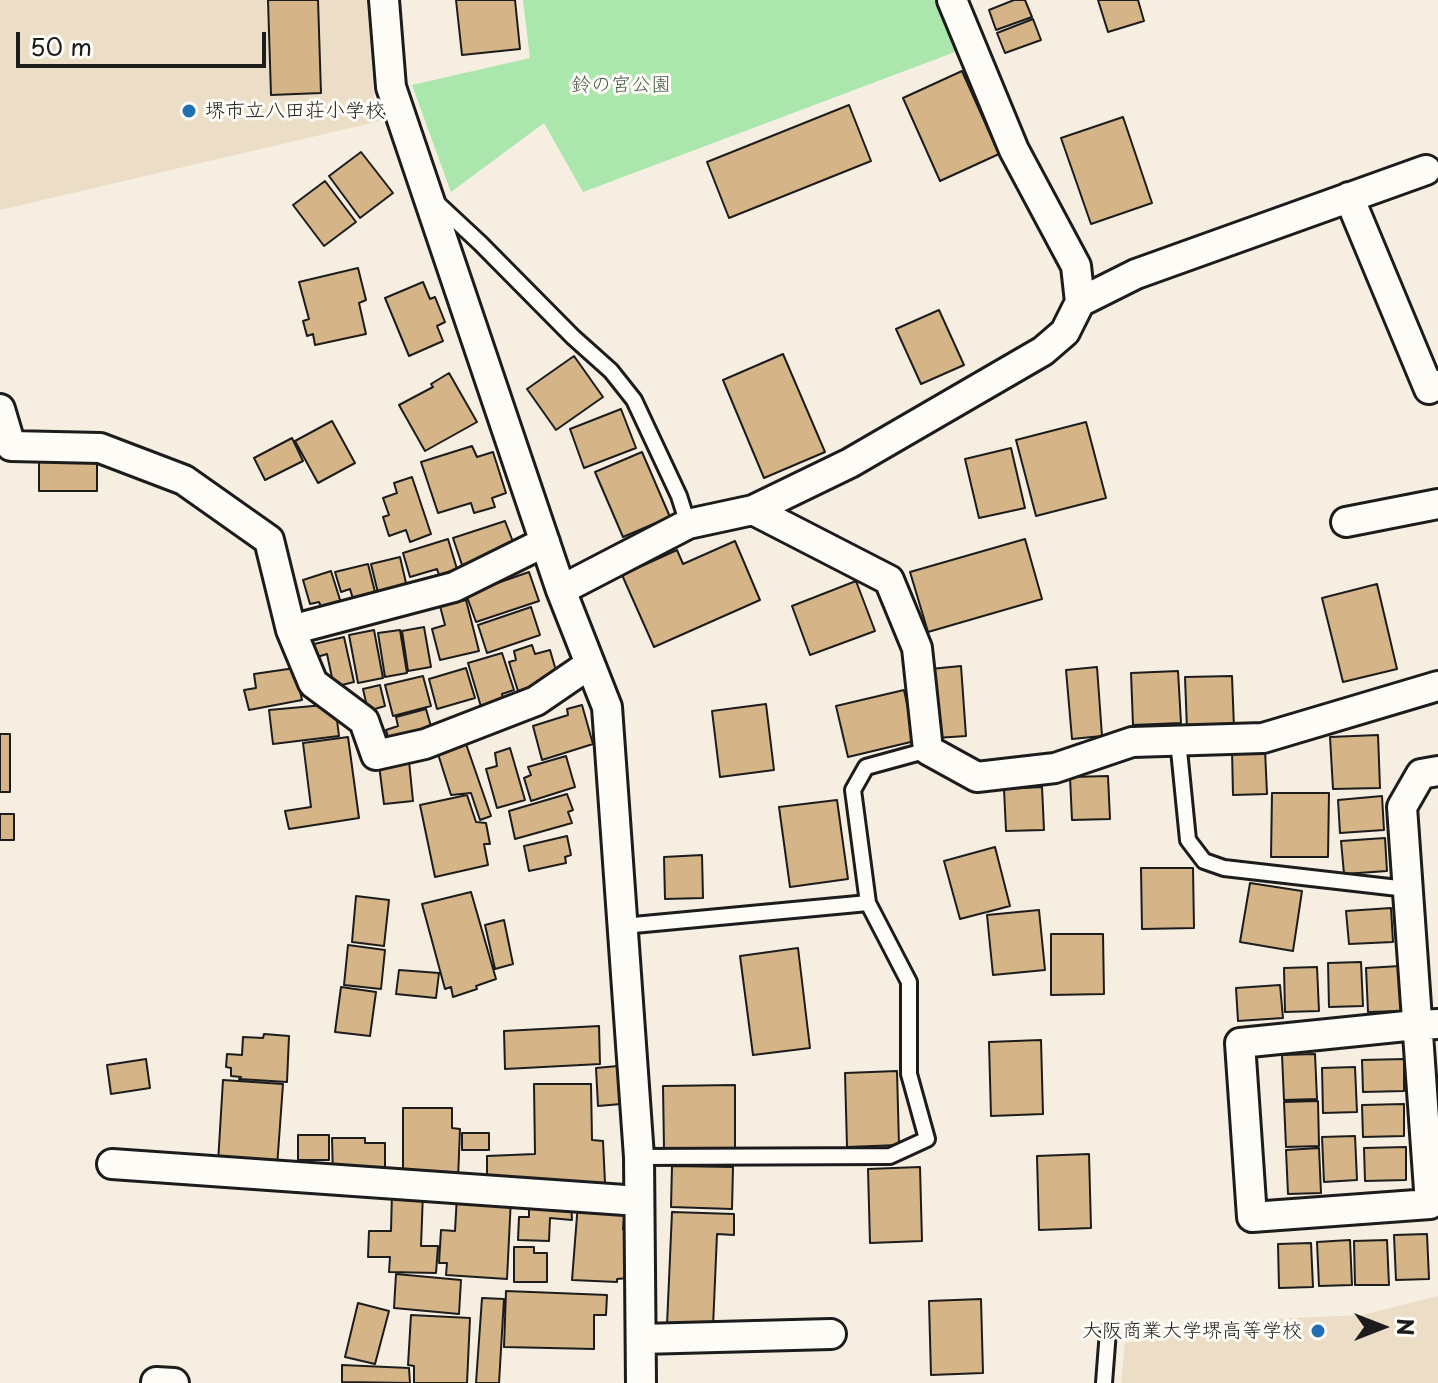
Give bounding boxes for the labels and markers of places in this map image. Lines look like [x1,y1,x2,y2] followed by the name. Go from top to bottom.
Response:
[205,99,385,123] place label: 堺市立八田荘小学校
[180,102,198,120] marker: 堺市立八田荘小学校
[1082,1319,1302,1343] place label: 大阪商業大学堺高等学校
[1309,1322,1327,1340] marker: 大阪商業大学堺高等学校

